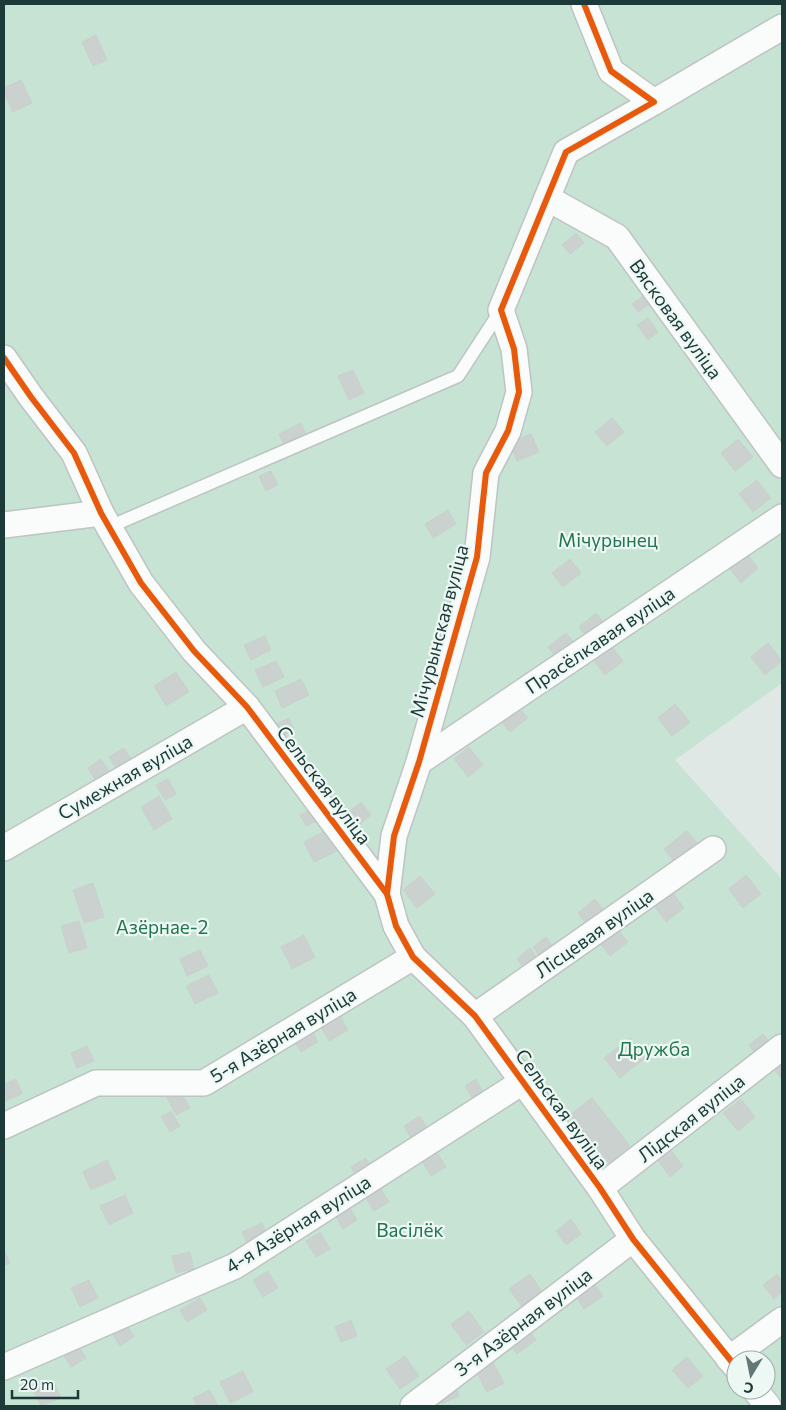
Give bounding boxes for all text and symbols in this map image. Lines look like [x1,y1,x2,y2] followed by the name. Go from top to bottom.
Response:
[625,254,728,383] street label: Вясковая вуліца
[558,528,658,551] park label: Мічурынец
[404,542,473,720] street label: Мічурынская вуліца
[521,581,679,698] street label: Прасёлкавая вуліца
[272,721,377,849] street label: Сельская вуліца
[54,729,196,824] street label: Сумежная вуліца
[530,883,657,982] street label: Лісцевая вуліца
[116,915,208,938] park label: Азёрнае-2
[206,982,360,1087] street label: 5-я Азёрная вуліца
[618,1037,690,1060] park label: Дружба
[511,1044,614,1173] street label: Сельская вуліца
[633,1069,749,1166] street label: Лідская вуліца
[221,1170,375,1278] street label: 4-я Азёрная вуліца
[376,1218,444,1241] park label: Васілёк
[449,1262,596,1381] street label: 3-я Азёрная вуліца
[726,1350,776,1400] north arrow
[12,1368,79,1400] scale bar
[20,1375,54,1393] text: 20 m
[742,1379,755,1397] text: С

